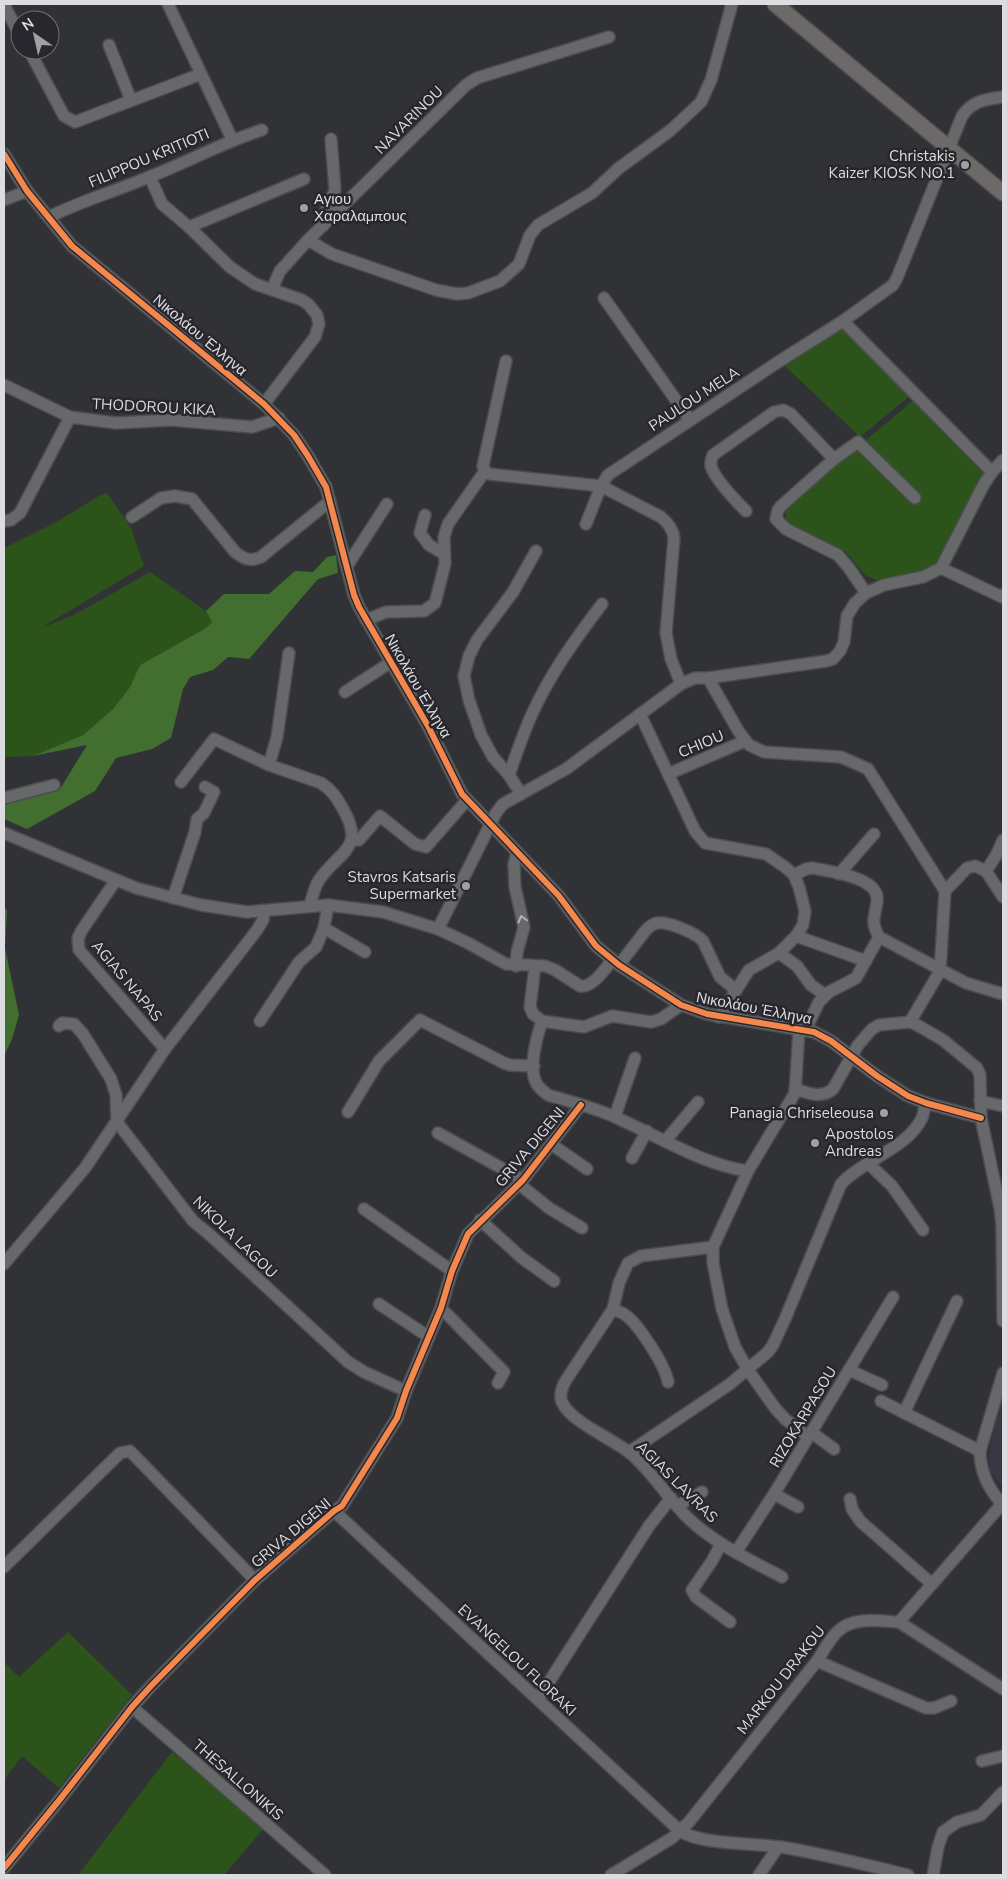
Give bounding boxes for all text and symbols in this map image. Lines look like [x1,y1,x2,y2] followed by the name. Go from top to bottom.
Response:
[10,10,60,60] north arrow
[18,14,38,35] text: N
[370,81,448,159] street label: NAVARINOU
[86,124,212,192] street label: FILIPPOU KRITIOTI
[829,146,955,183] place label: Christakis Kaizer KIOSK NO.1
[959,159,971,171] marker: Christakis Kaizer KIOSK NO.1
[314,189,407,226] place label: Αγιου Χαραλαμπους
[298,202,310,214] marker: Αγιου Χαραλαμπους
[149,290,252,381] street label: Νικολάου Έλληνα
[645,362,743,436] street label: PAULOU MELA
[92,394,216,420] street label: THODOROU KIKA
[380,630,456,742] street label: Νικολάου Έλληνα
[675,725,727,763] street label: CHIOU
[347,867,457,904] place label: Stavros Katsaris Supermarket
[460,880,472,892] marker: Stavros Katsaris Supermarket
[517,914,528,923] one-way arrow
[87,936,167,1026] street label: AGIAS NAPAS
[695,987,814,1029] street label: Νικολάου Έλληνα
[491,1103,569,1191] street label: GRIVA DIGENI
[729,1103,874,1123] place label: Panagia Chriseleousa
[878,1107,890,1119] marker: Panagia Chriseleousa
[825,1124,894,1161] place label: Apostolos Andreas
[809,1137,821,1149] marker: Apostolos Andreas
[189,1192,281,1282] street label: NIKOLA LAGOU
[765,1363,841,1471] street label: RIZOKARPASOU
[632,1437,722,1527] street label: AGIAS LAVRAS
[247,1494,335,1572] street label: GRIVA DIGENI
[453,1600,581,1720] street label: EVANGELOU FLORAKI
[732,1622,830,1738] street label: MARKOU DRAKOU
[188,1735,288,1825] street label: THESALLONIKIS

